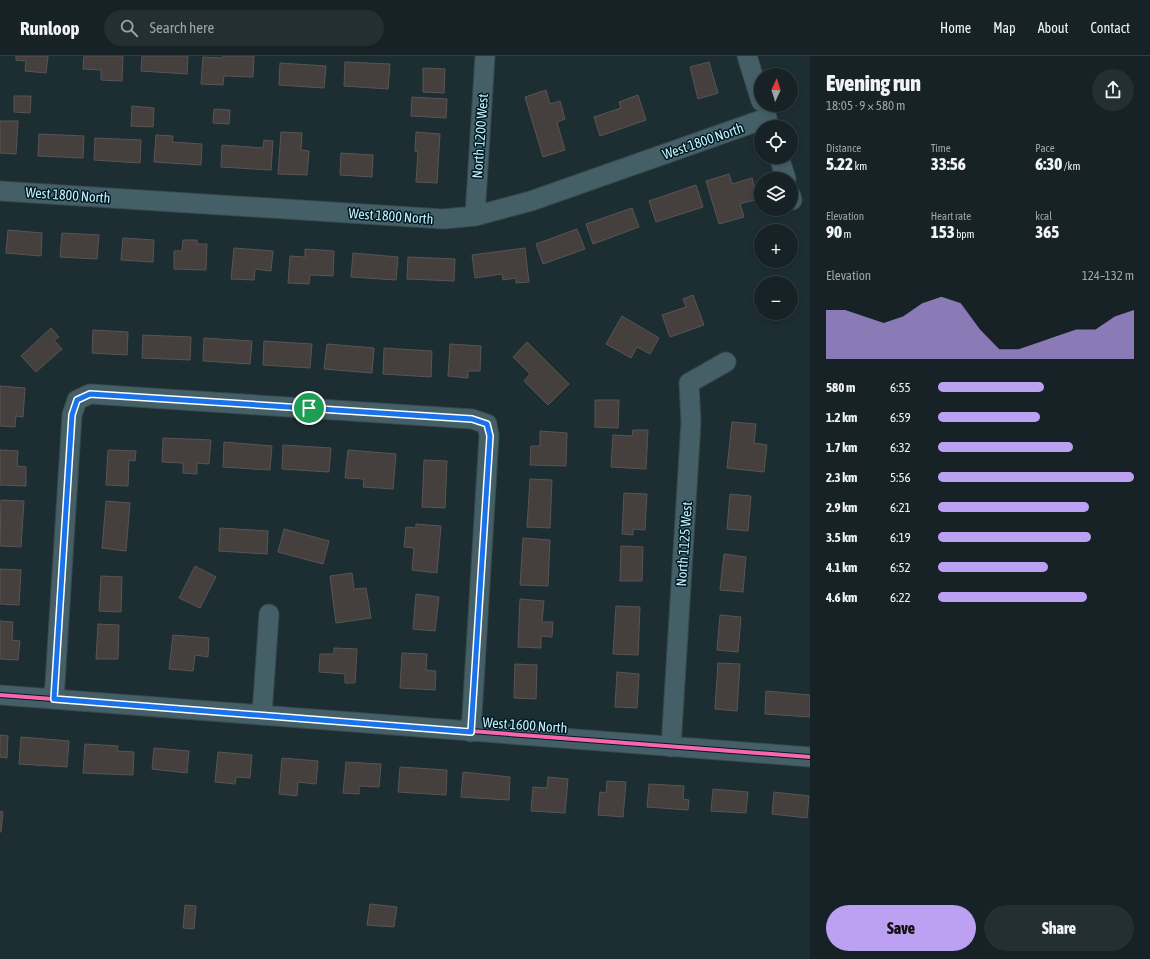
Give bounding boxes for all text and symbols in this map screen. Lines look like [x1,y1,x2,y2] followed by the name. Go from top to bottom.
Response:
[104,10,384,46] search box
[20,17,80,39] text: Runloop
[118,17,140,39] icon: search
[150,19,214,36] text: Search here
[940,20,971,36] text: Home
[993,20,1016,36] text: Map
[1038,20,1069,36] text: About
[1091,20,1130,36] text: Contact
[754,68,798,112] north arrow
[754,68,798,320] map controls
[1092,69,1134,111] button: share
[826,70,921,96] text: Evening run
[469,93,491,179] street label: North 1200 West
[826,98,905,113] text: 18:05 · 9 × 580 m
[660,120,746,162] street label: West 1800 North
[754,120,798,164] button: locate
[826,142,861,154] text: Distance
[931,142,951,154] text: Time
[1035,142,1055,154] text: Pace
[826,154,853,174] text: 5.22
[931,154,966,174] text: 33:56
[1035,154,1062,174] text: 6:30
[853,160,867,172] text: km
[1062,160,1080,172] text: /km
[754,172,798,216] button: layers
[25,184,111,206] street label: West 1800 North
[348,205,434,227] street label: West 1800 North
[826,210,864,222] text: Elevation
[931,210,971,222] text: Heart rate
[1035,210,1052,222] text: kcal
[826,222,842,242] text: 90
[931,222,955,242] text: 153
[1035,222,1059,242] text: 365
[754,224,798,268] button: +
[842,228,851,240] text: m
[955,228,975,240] text: bpm
[826,268,871,283] text: Elevation
[1082,268,1134,283] text: 124–132 m
[754,276,798,320] button: −
[826,380,855,395] text: 580 m
[890,380,911,395] text: 6:55
[292,391,326,425] pin
[298,397,320,419] icon: arrive
[826,410,857,425] text: 1.2 km
[890,410,911,425] text: 6:59
[826,440,857,455] text: 1.7 km
[890,440,911,455] text: 6:32
[826,470,857,485] text: 2.3 km
[890,470,911,485] text: 5:56
[826,500,857,515] text: 2.9 km
[890,500,911,515] text: 6:21
[673,501,695,587] street label: North 1125 West
[826,530,857,545] text: 3.5 km
[890,530,911,545] text: 6:19
[826,560,857,575] text: 4.1 km
[890,560,911,575] text: 6:52
[826,590,857,605] text: 4.6 km
[890,590,911,605] text: 6:22
[482,714,568,736] street label: West 1600 North
[826,905,976,951] button: Save
[984,905,1134,951] button: Share

